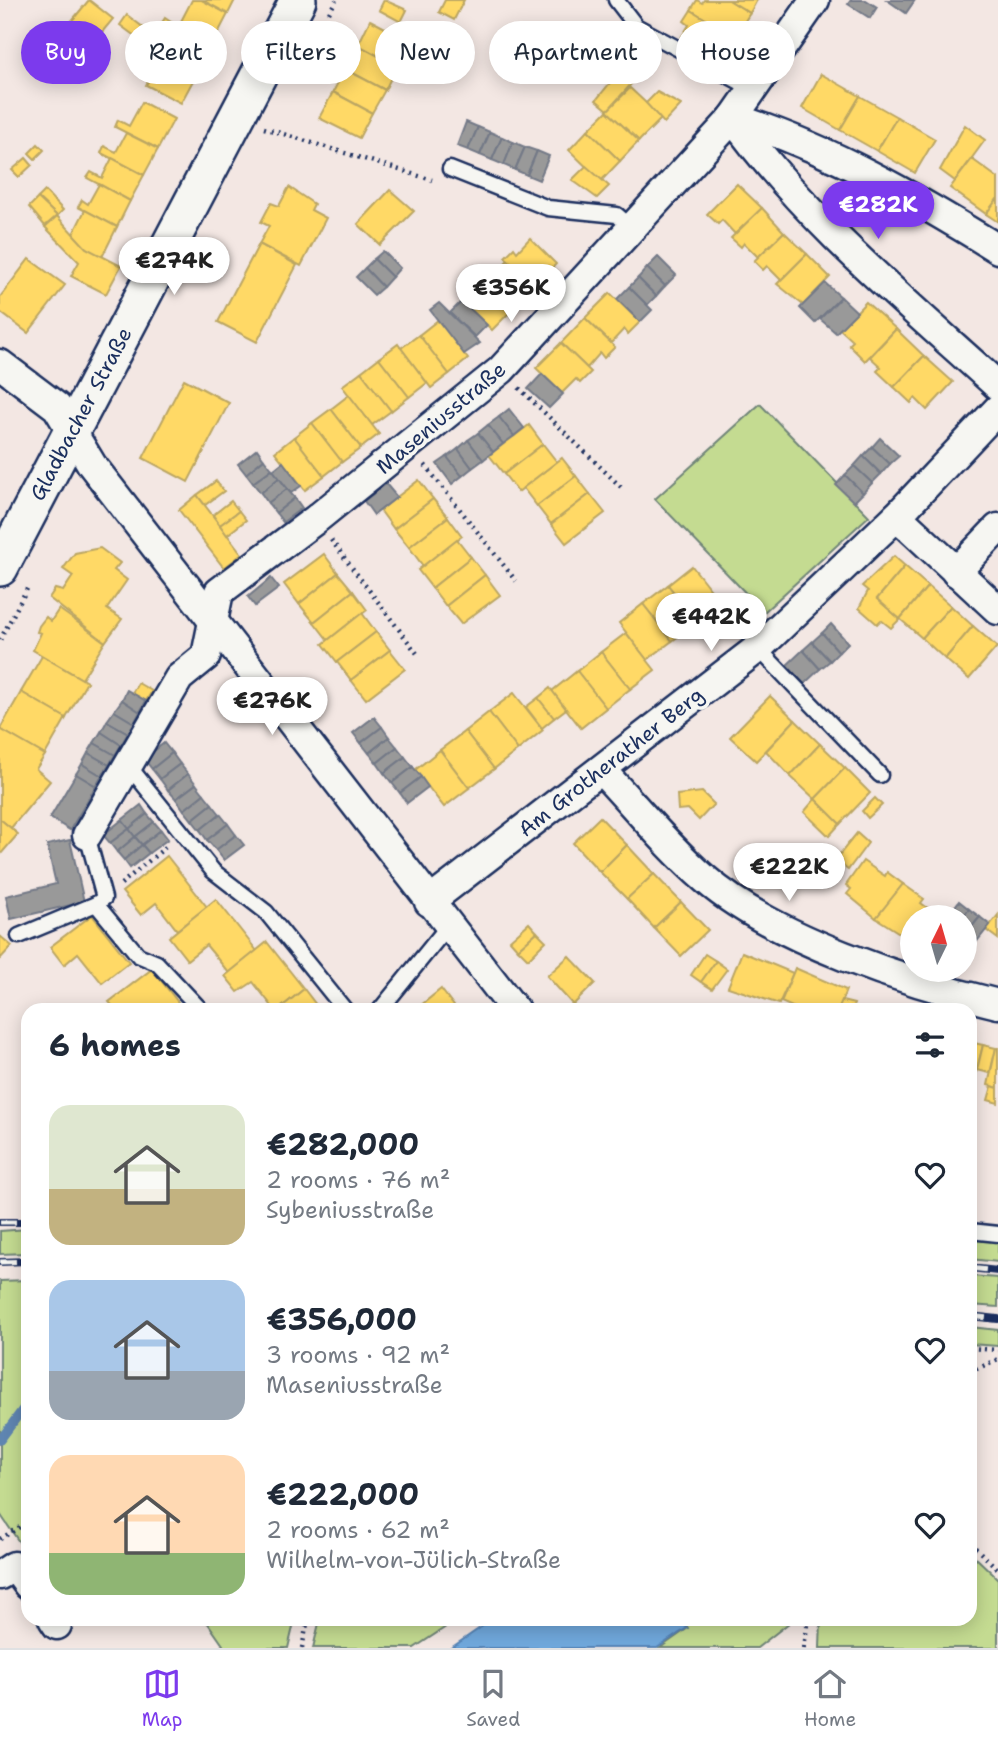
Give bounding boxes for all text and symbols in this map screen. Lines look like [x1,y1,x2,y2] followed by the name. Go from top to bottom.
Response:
[21,21,111,84] chip: Buy
[125,21,227,84] chip: Rent
[241,21,361,84] chip: Filters
[375,21,475,84] chip: New
[489,21,662,84] chip: Apartment
[676,21,795,84] chip: House
[829,182,927,241] pin: €282K
[838,189,918,219] text: €282K
[125,238,223,297] pin: €274K
[135,245,213,275] text: €274K
[462,264,560,324] pin: €356K
[472,272,550,302] text: €356K
[23,322,139,506] street label: Gladbacher Straße
[370,355,512,481] street label: Maseniusstraße
[662,594,760,653] pin: €442K
[672,601,750,631] text: €442K
[223,678,321,737] pin: €276K
[513,681,709,843] street label: Am Grotherather Berg
[233,685,311,715] text: €276K
[740,844,838,903] pin: €222K
[749,851,829,881] text: €222K
[900,905,976,982] north arrow
[900,905,977,982] map controls
[49,1025,181,1066] text: 6 homes
[911,1026,949,1064] icon: filters
[266,1124,419,1165] text: €282,000
[105,1133,189,1217] icon: home
[911,1156,949,1194] icon: heart
[266,1165,450,1195] text: 2 rooms · 76 m²
[266,1195,434,1225] text: Sybeniusstraße
[266,1299,417,1340] text: €356,000
[105,1308,189,1392] icon: home
[911,1331,949,1369] icon: heart
[266,1340,450,1370] text: 3 rooms · 92 m²
[266,1370,443,1400] text: Maseniusstraße
[266,1474,419,1515] text: €222,000
[105,1483,189,1567] icon: home
[911,1506,949,1544] icon: heart
[266,1515,450,1545] text: 2 rooms · 62 m²
[266,1545,561,1575] text: Wilhelm-von-Jülich-Straße
[142,1665,183,1732] tab: Map
[466,1665,520,1732] tab: Saved
[804,1665,856,1732] tab: Home

